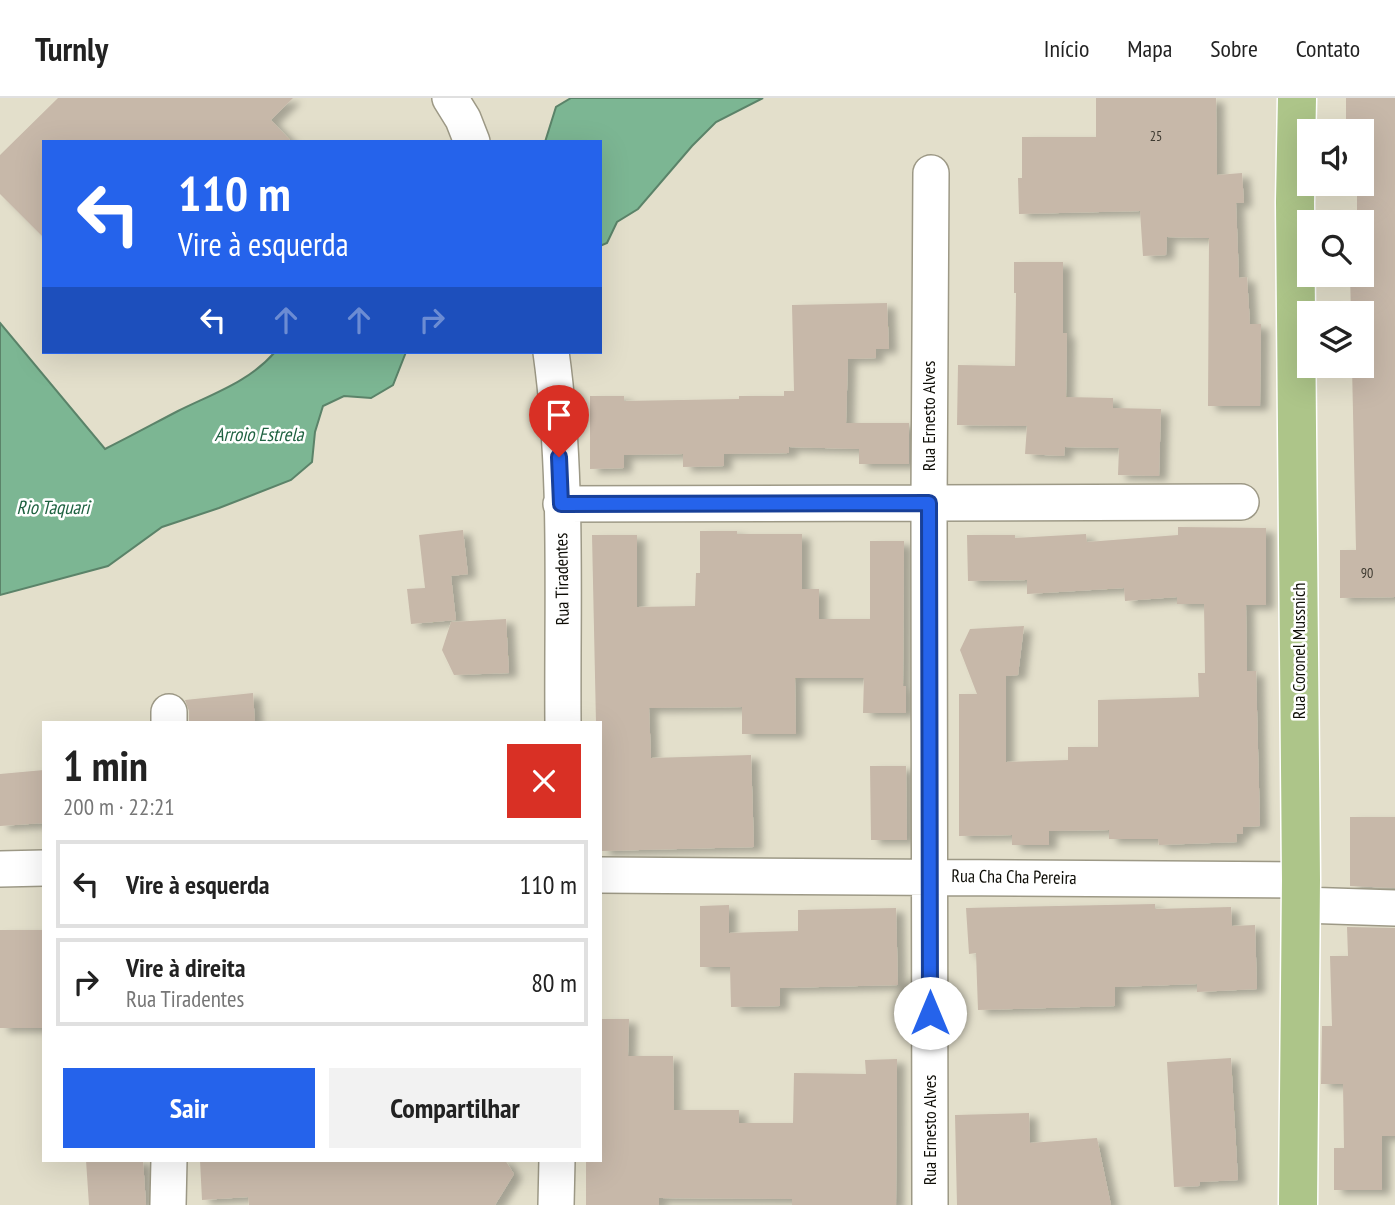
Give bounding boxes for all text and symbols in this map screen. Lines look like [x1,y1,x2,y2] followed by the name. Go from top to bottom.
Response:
[35,27,108,70] text: Turnly
[1044,33,1089,64] text: Início
[1127,33,1172,64] text: Mapa
[1210,33,1258,64] text: Sobre
[1296,33,1360,64] text: Contato
[1297,119,1374,378] map controls
[1297,119,1374,196] button: sound
[1150,127,1162,145] house number: 25
[178,161,291,225] text: 110 m
[63,168,154,259] icon: left
[1297,210,1374,287] button: search
[178,223,349,265] text: Vire à esquerda
[194,301,232,339] icon: left
[267,301,305,339] icon: ahead
[340,301,378,339] icon: ahead
[413,301,451,339] icon: right
[1297,301,1374,378] button: layers
[917,361,940,471] street label: Rua Ernesto Alves
[529,385,589,457] pin
[540,396,578,434] icon: arrive
[215,422,305,446] water label: Arroio Estrela
[17,495,92,519] water label: Rio Taquari
[549,533,574,625] street label: Rua Tiradentes
[1361,564,1373,582] house number: 90
[1287,583,1310,719] street label: Rua Coronel Mussnich
[63,738,148,793] text: 1 min
[507,744,581,818] button: close
[63,792,175,821] text: 200 m · 22:21
[951,864,1077,889] street label: Rua Cha Cha Pereira
[67,865,105,903] icon: left
[126,868,269,901] text: Vire à esquerda
[519,868,577,901] text: 110 m
[126,951,245,984] text: Vire à direita
[67,963,105,1001] icon: right
[531,966,577,999] text: 80 m
[893,976,967,1050] position arrow
[126,984,244,1013] text: Rua Tiradentes
[63,1068,315,1148] button: Sair
[329,1068,581,1148] button: Compartilhar
[918,1075,941,1185] street label: Rua Ernesto Alves

